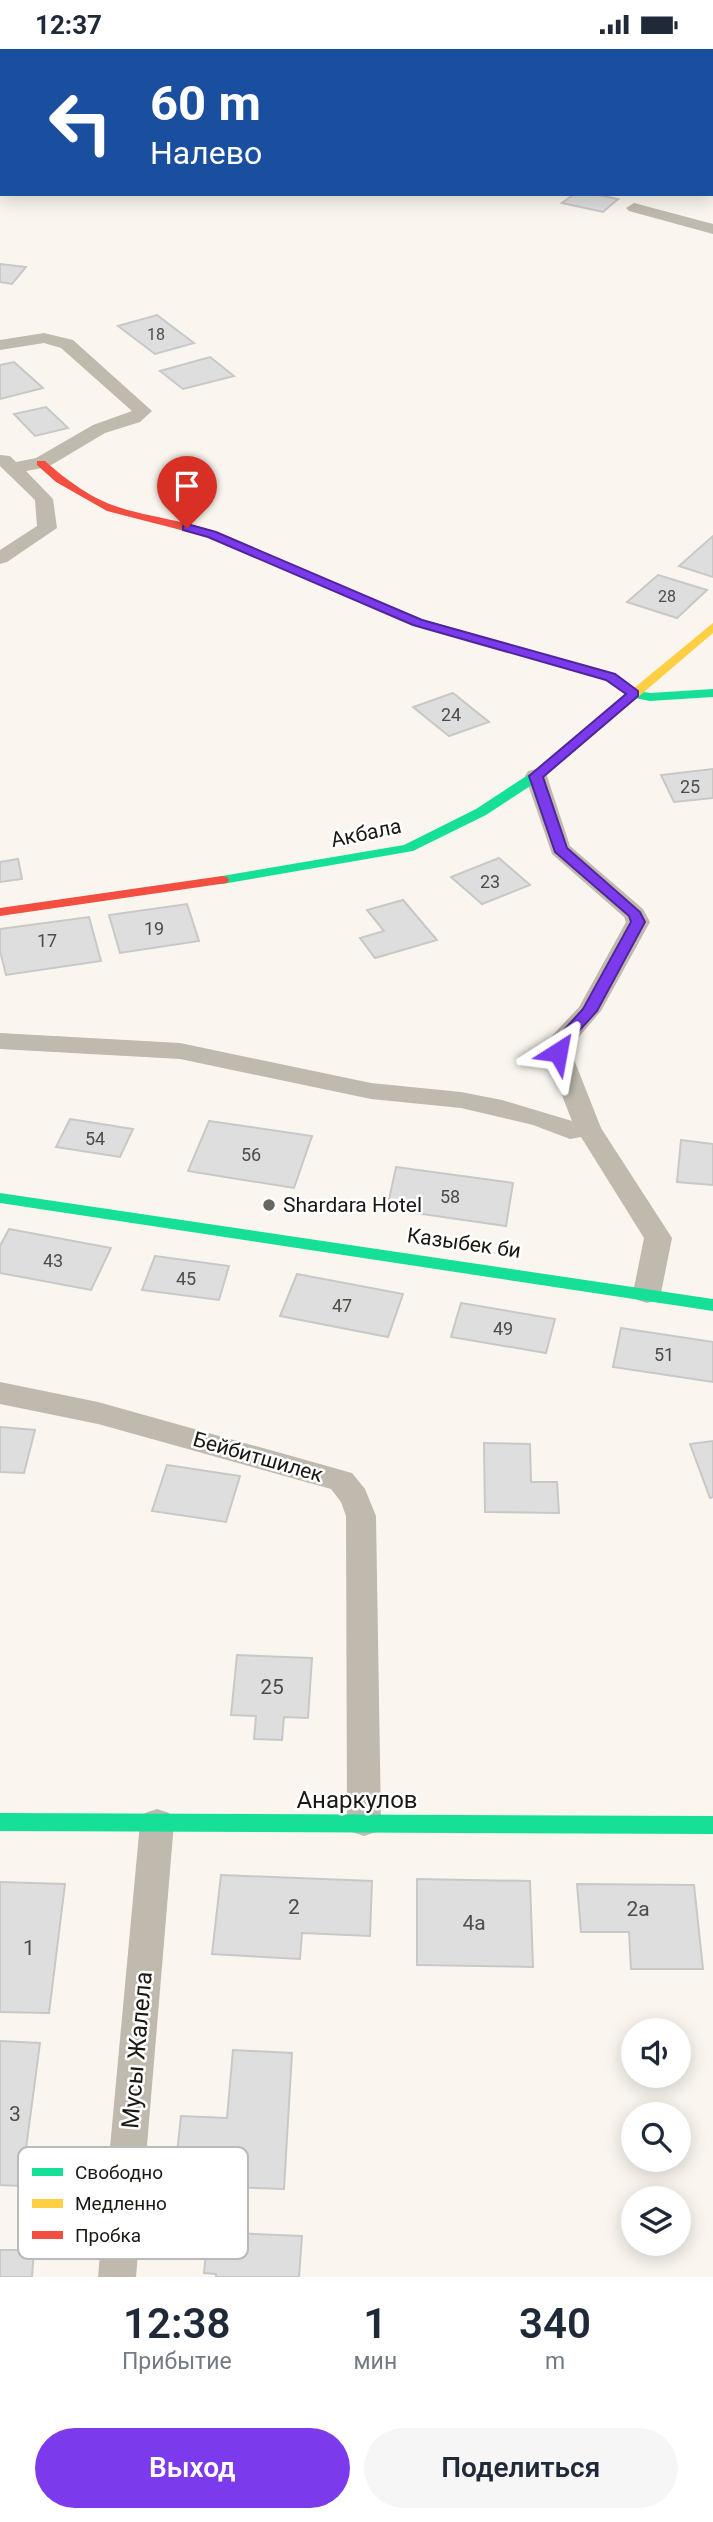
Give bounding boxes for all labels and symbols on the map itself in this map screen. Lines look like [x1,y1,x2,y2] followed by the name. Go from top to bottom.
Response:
[147,325,165,344] house number: 18
[157,456,217,528] pin
[658,587,676,606] house number: 28
[441,704,461,725] house number: 24
[680,776,700,797] house number: 25
[328,814,404,852] street label: Акбала
[480,871,500,892] house number: 23
[144,918,164,939] house number: 19
[37,930,57,951] house number: 17
[521,1015,595,1089] position arrow
[85,1128,105,1149] house number: 54
[241,1144,261,1165] house number: 56
[440,1186,460,1207] house number: 58
[283,1193,422,1217] place label: Shardara Hotel
[261,1197,277,1213] marker: Shardara Hotel
[406,1223,522,1263] street label: Казыбек би
[43,1250,63,1271] house number: 43
[176,1268,196,1289] house number: 45
[332,1295,352,1316] house number: 47
[493,1318,513,1339] house number: 49
[654,1344,674,1365] house number: 51
[190,1427,326,1487] street label: Бейбитшилек
[260,1675,284,1699] house number: 25
[296,1786,418,1814] street label: Анаркулов
[288,1895,300,1919] house number: 2
[626,1897,650,1921] house number: 2а
[462,1911,486,1935] house number: 4а
[23,1936,35,1960] house number: 1
[116,1970,158,2130] street label: Мусы Жалела
[9,2102,21,2126] house number: 3
[18,2147,248,2259] legend
[75,2161,163,2184] text: Свободно
[75,2192,167,2215] text: Медленно
[75,2224,141,2247] text: Пробка

